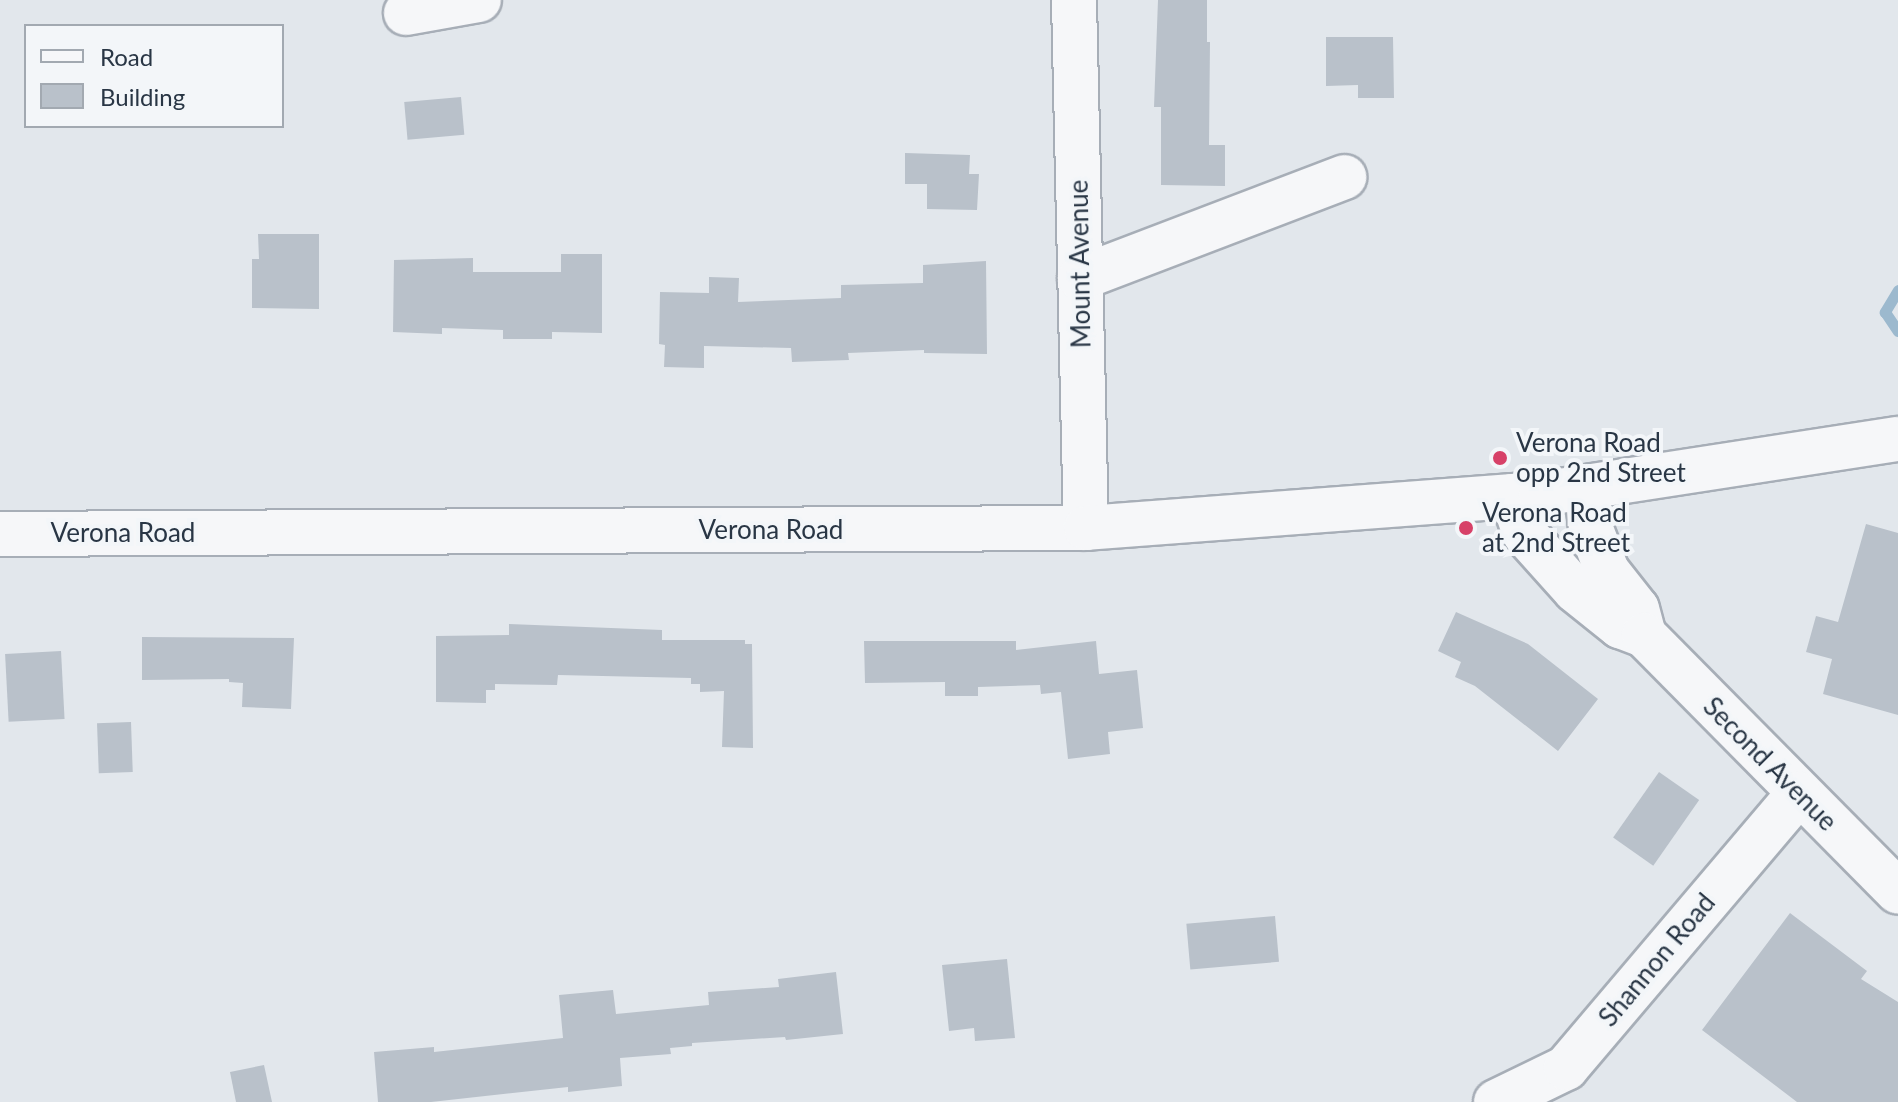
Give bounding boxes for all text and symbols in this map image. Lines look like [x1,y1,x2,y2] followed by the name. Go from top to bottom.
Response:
[24,24,284,128] legend
[100,42,153,71] text: Road
[100,82,185,111] text: Building
[1063,179,1097,349] street label: Mount Avenue
[1516,427,1686,488] place label: Verona Road opp 2nd Street
[1491,449,1509,467] marker: Verona Road opp 2nd Street
[1482,497,1630,558] place label: Verona Road at 2nd Street
[699,514,843,546] street label: Verona Road
[51,517,195,549] street label: Verona Road
[1457,519,1475,537] marker: Verona Road at 2nd Street
[1697,691,1843,837] street label: Second Avenue
[1592,887,1722,1033] street label: Shannon Road

